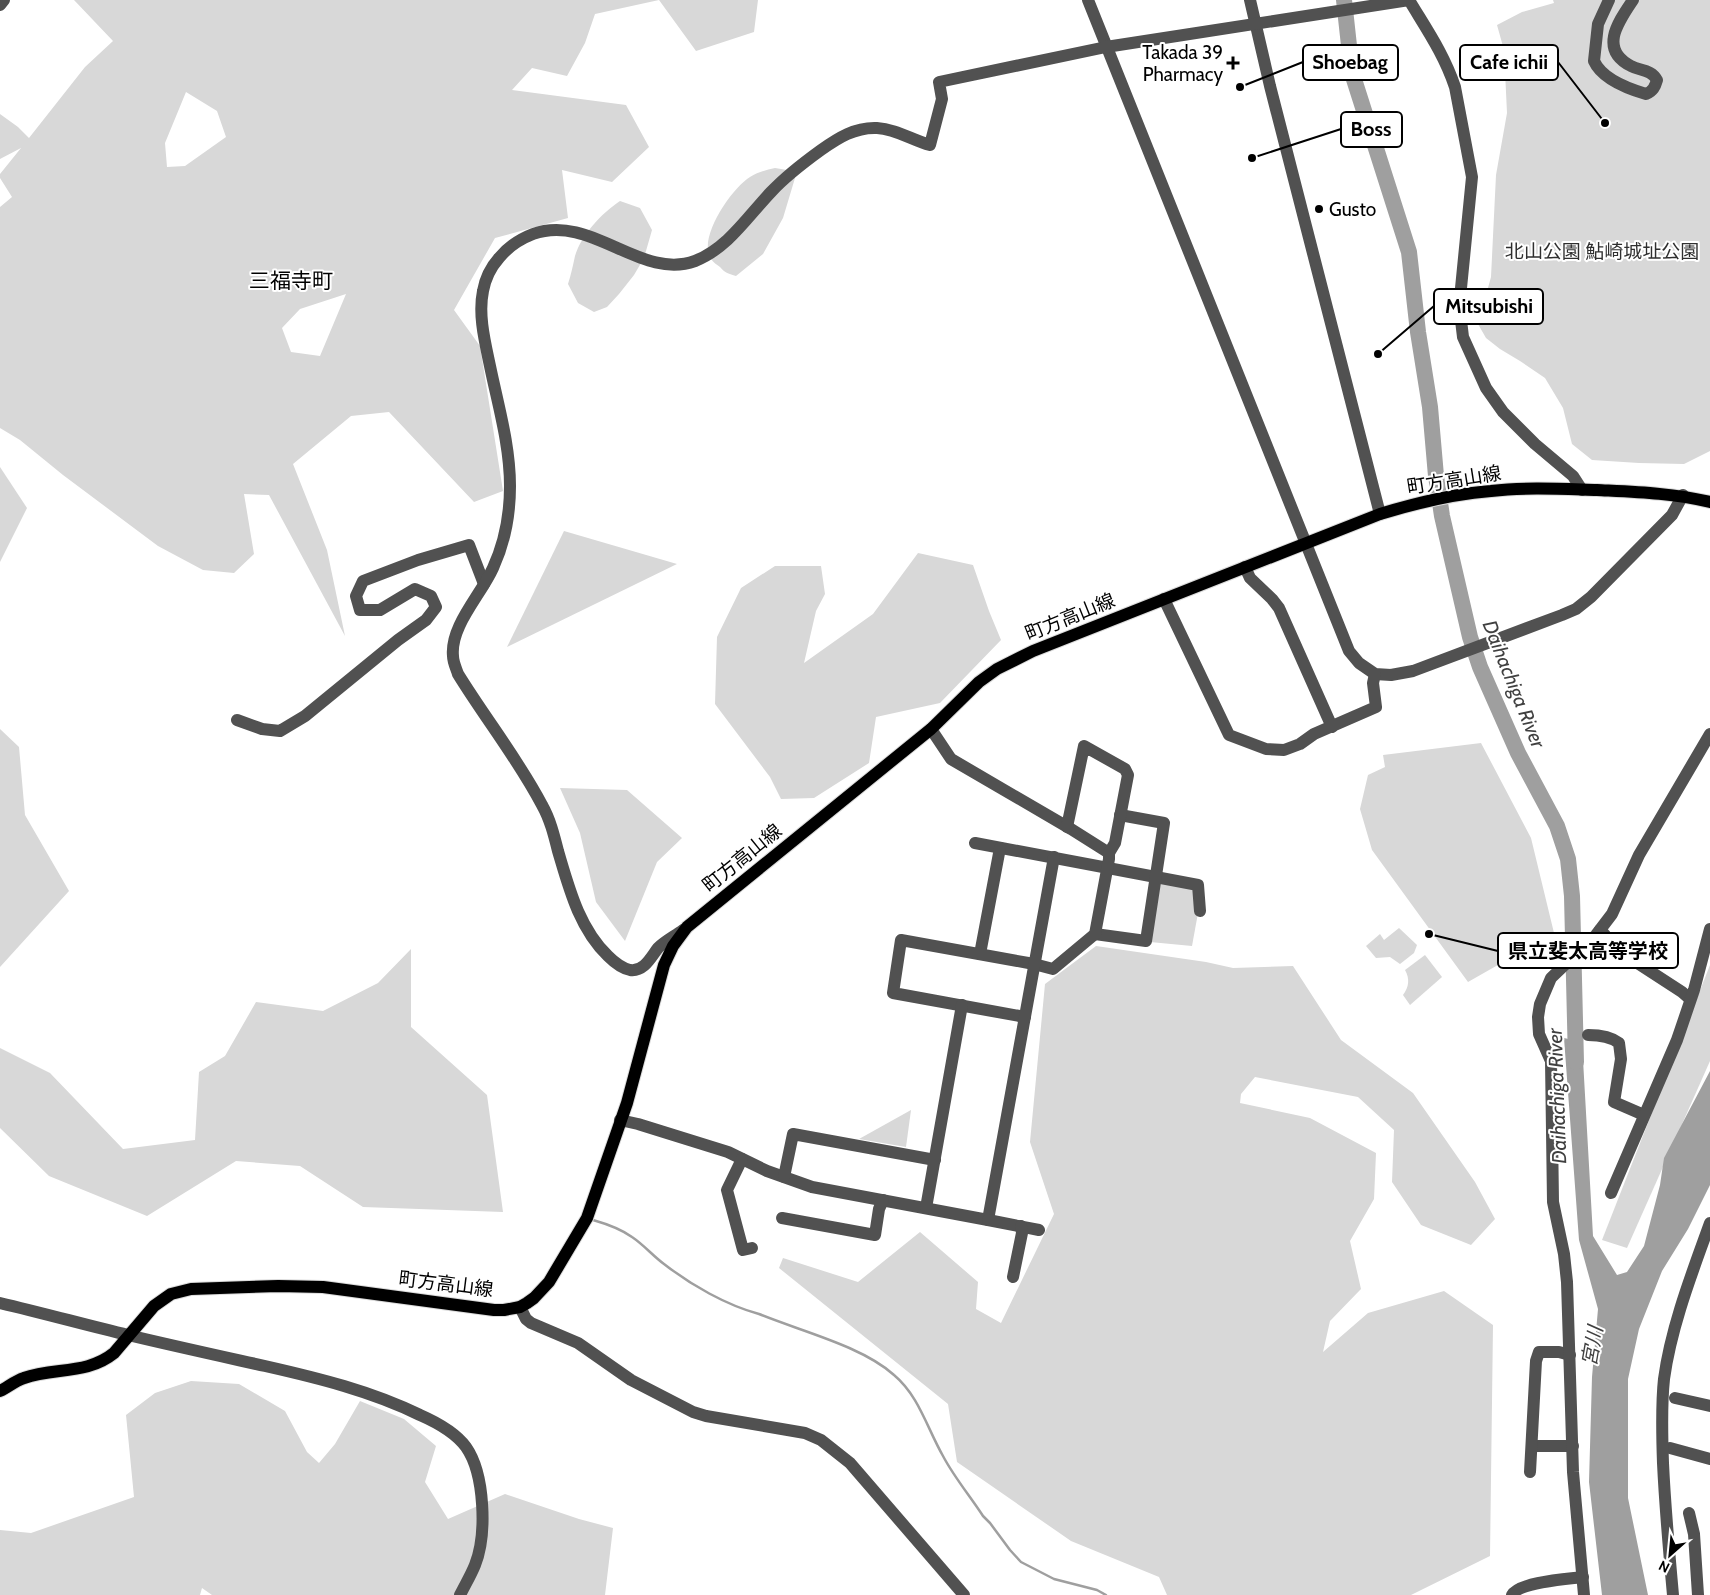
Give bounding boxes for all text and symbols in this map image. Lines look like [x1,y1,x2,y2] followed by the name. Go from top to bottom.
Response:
[1142,41,1223,86] place label: Takada 39 Pharmacy
[1303,45,1398,80] callout: Shoebag
[1460,45,1558,80] callout: Cafe ichii
[1312,50,1388,74] text: Shoebag
[1470,50,1548,74] text: Cafe ichii
[1227,57,1239,69] marker: Takada 39 Pharmacy
[1341,112,1402,147] callout: Boss
[1351,117,1391,141] text: Boss
[1329,198,1376,221] place label: Gusto
[1313,203,1325,215] marker: Gusto
[1505,240,1699,263] park label: 北山公園 鮎崎城址公園
[249,268,333,293] district label: 三福寺町
[1434,289,1543,324] callout: Mitsubishi
[1445,294,1533,318] text: Mitsubishi
[1405,461,1503,499] street label: 町方高山線
[1022,589,1118,645] street label: 町方高山線
[1478,617,1551,752] water label: Daihachiga River
[698,819,786,897] street label: 町方高山線
[1498,933,1678,968] callout: 県立斐太高等学校
[1508,939,1668,963] text: 県立斐太高等学校
[1543,1027,1571,1164] water label: Daihachiga River
[397,1267,495,1301] street label: 町方高山線
[1577,1322,1608,1368] water label: 宮川
[1645,1530,1695,1580] north arrow
[1656,1556,1673,1577] text: N

